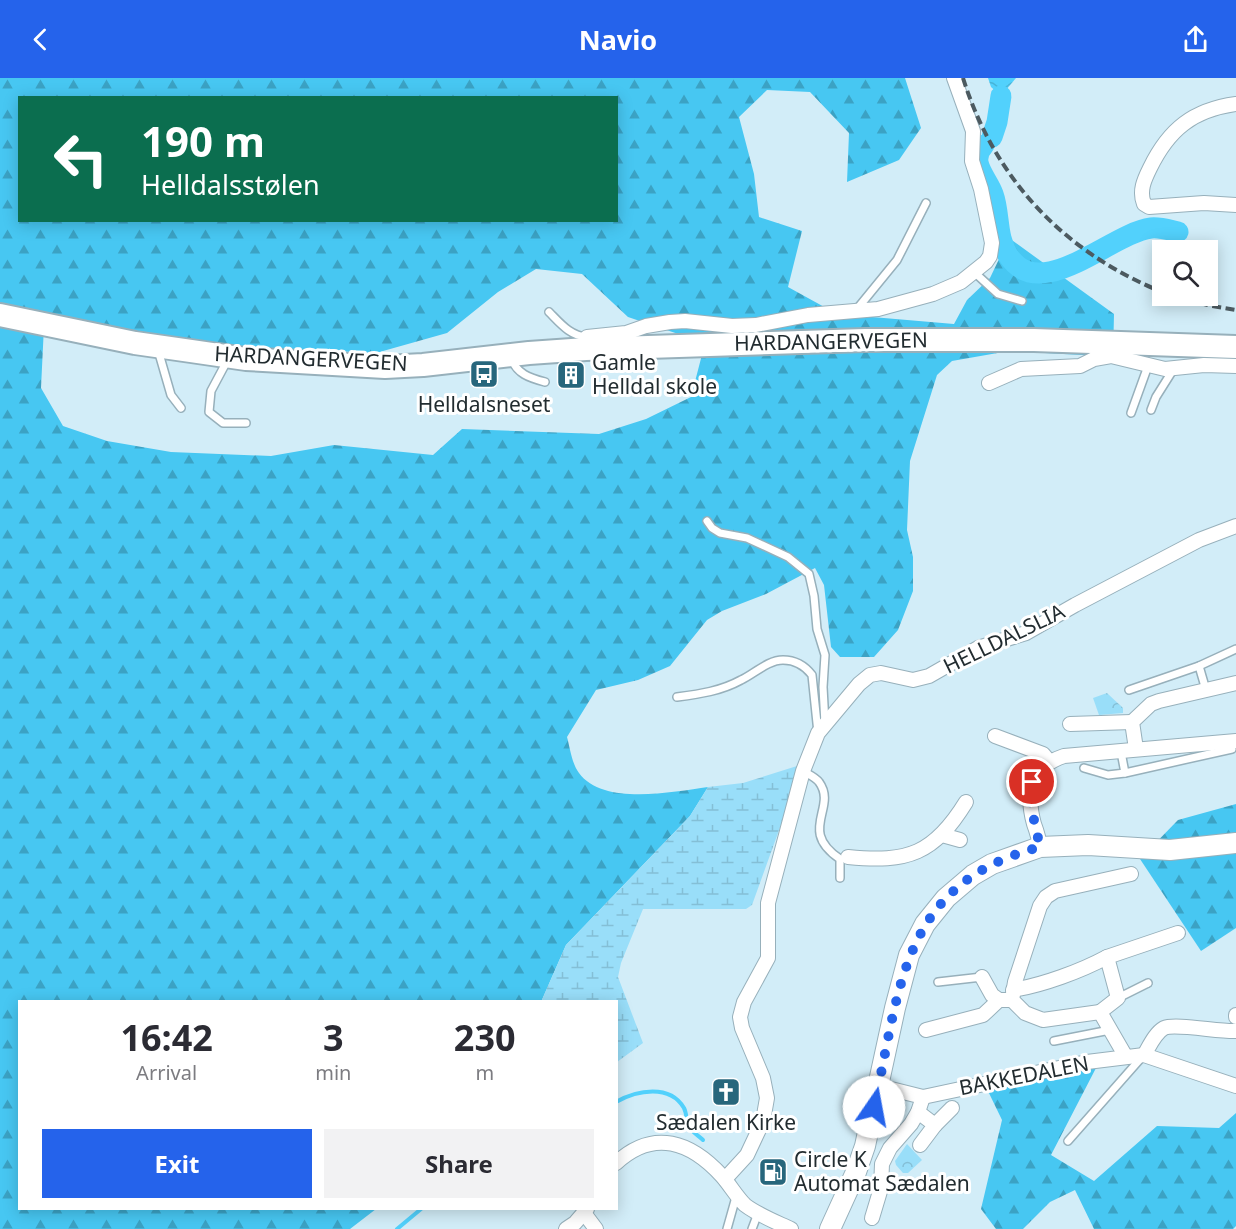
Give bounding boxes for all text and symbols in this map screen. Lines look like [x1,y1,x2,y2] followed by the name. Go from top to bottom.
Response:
[579,21,657,58] text: Navio
[24,23,57,56] icon: back
[1179,23,1212,56] icon: share
[141,112,265,169] text: 190 m
[42,120,120,198] icon: left
[141,166,320,203] text: Helldalsstølen
[1152,240,1218,306] map controls
[1152,240,1218,306] button: search
[734,325,928,357] street label: HARDANGERVEGEN
[214,339,408,377] street label: HARDANGERVEGEN
[592,348,717,400] place label: Gamle Helldal skole
[468,358,500,390] bus stop icon: Helldalsneset
[555,359,587,391] building icon: Gamle Helldal skole
[418,390,551,418] place label: Helldalsneset
[938,596,1069,680] street label: HELLDALSLIA
[1006,756,1057,807] pin
[1015,765,1048,798] icon: arrive
[120,1013,213,1062] text: 16:42
[323,1013,344,1062] text: 3
[454,1013,516,1062] text: 230
[956,1049,1091,1101] street label: BAKKEDALEN
[136,1059,197,1086] text: Arrival
[315,1059,351,1086] text: min
[475,1059,494,1086] text: m
[842,1075,906,1139] position arrow
[710,1076,742,1108] church icon: Sædalen Kirke
[656,1108,796,1136] place label: Sædalen Kirke
[42,1129,312,1198] button: Exit
[324,1129,594,1198] button: Share
[794,1145,970,1197] place label: Circle K Automat Sædalen
[757,1156,789,1188] fuel station icon: Circle K Automat Sædalen

